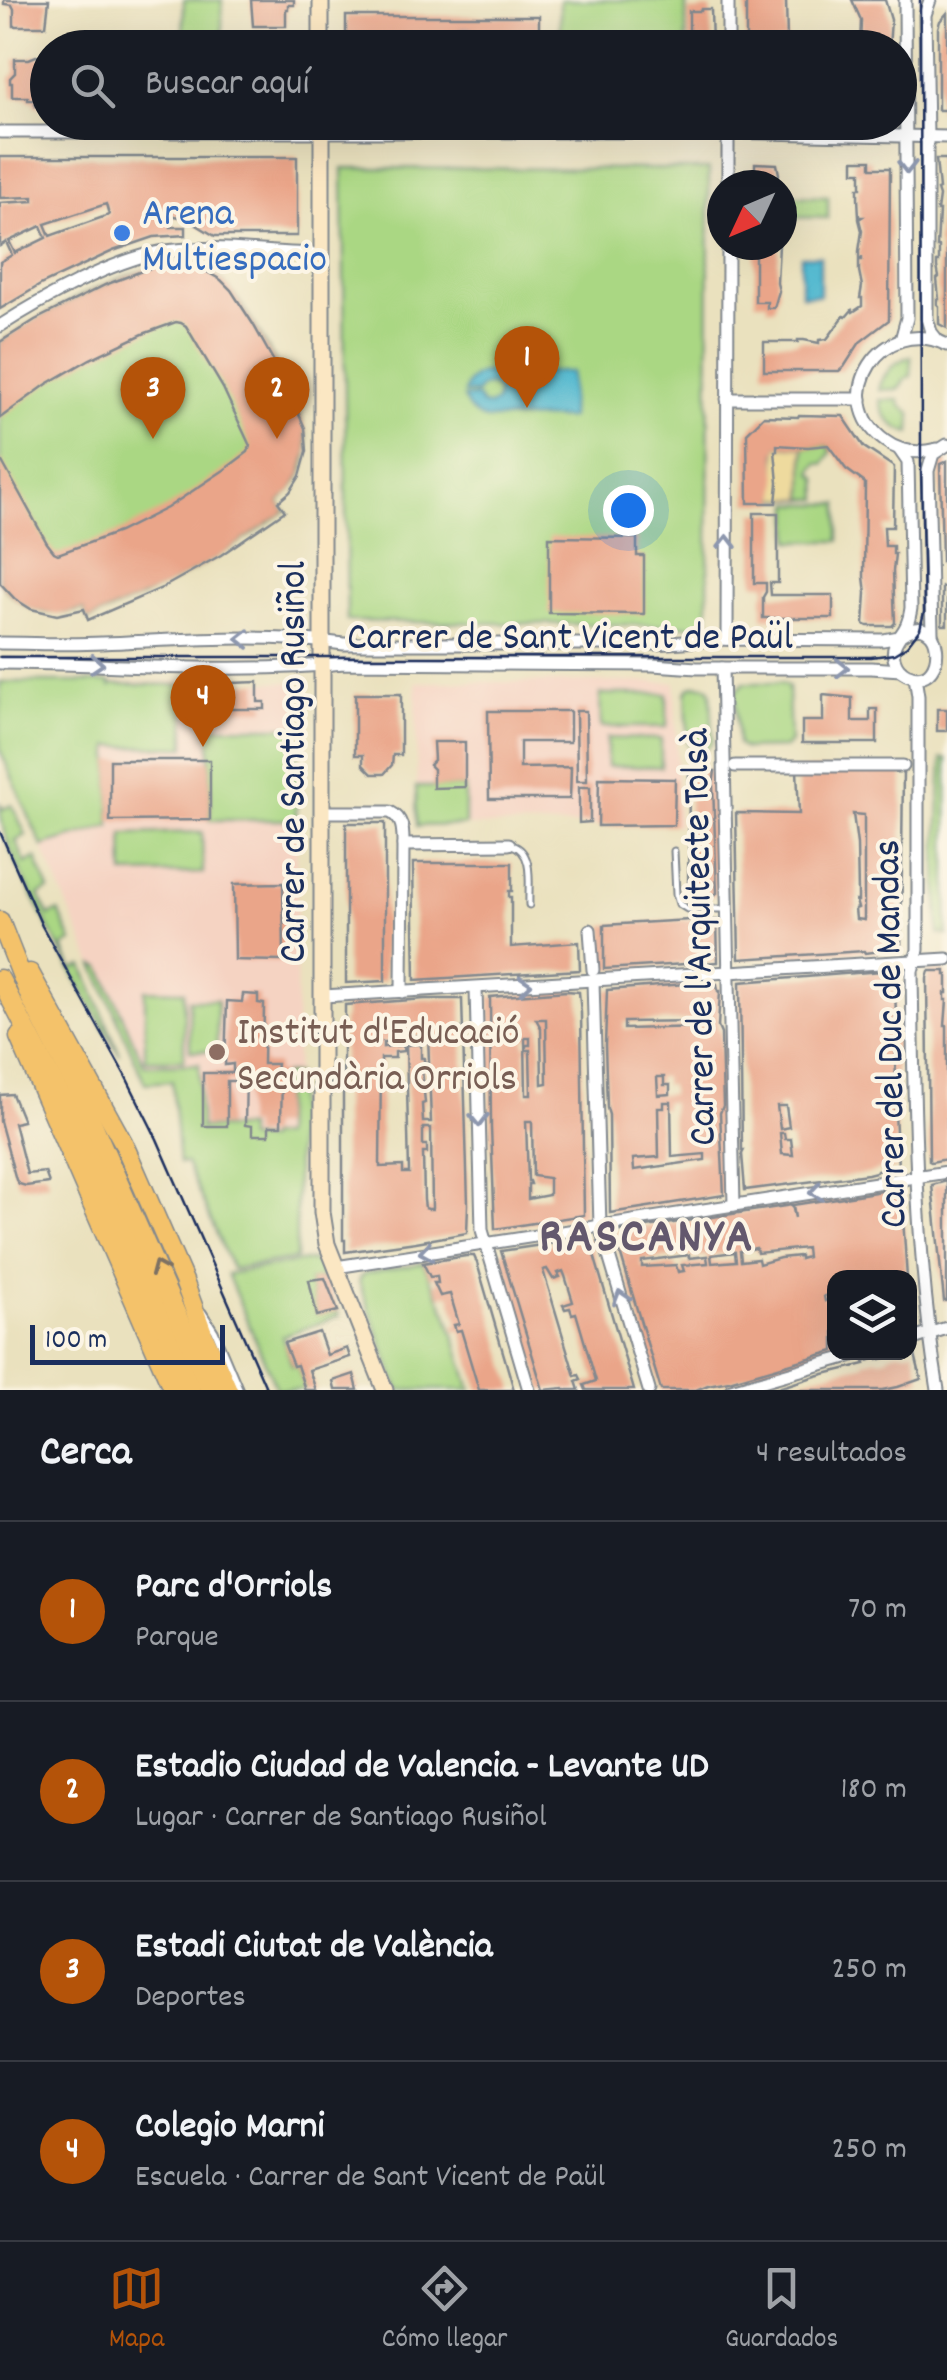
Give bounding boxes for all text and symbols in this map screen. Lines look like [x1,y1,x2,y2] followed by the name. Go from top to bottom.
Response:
[30,30,917,140] search box
[65,58,120,113] icon: search
[145,58,309,113] text: Buscar aquí
[896,160,918,176] one-way arrow
[707,170,797,260] north arrow
[142,188,327,291] place label: Arena Multiespacio
[111,222,133,244] marker: Arena Multiespacio
[494,326,560,408] pin: 1
[120,356,186,439] pin: 3
[244,356,310,439] pin: 2
[603,485,654,536] your location
[716,533,738,548] one-way arrow
[268,561,325,963] street label: Carrer de Santiago Rusiñol
[347,612,793,669] street label: Carrer de Sant Vicent de Paül
[234,628,250,650] one-way arrow
[90,653,106,674] one-way arrow
[834,657,850,679] one-way arrow
[170,664,236,747] pin: 4
[670,727,735,1146] street label: Carrer de l'Arquitecte Tolsà
[862,839,925,1229] street label: Carrer del Duc de Mandas
[518,975,534,996] one-way arrow
[237,1007,520,1110] place label: Institut d'Educació Secundària Orriols
[206,1041,228,1063] marker: Institut d'Educació Secundària Orriols
[469,1113,490,1129] one-way arrow
[808,1181,824,1202] one-way arrow
[539,1204,755,1276] district label: RASCANYA
[417,1241,434,1262] one-way arrow
[149,1260,169,1278] one-way arrow
[827,1270,917,1360] map controls
[827,1270,917,1360] button: layers
[612,1289,633,1306] one-way arrow
[30,1320,225,1364] scale bar
[45,1322,107,1362] text: 100 m
[40,1425,131,1485] text: Cerca
[756,1432,907,1478] text: 4 resultados
[135,1561,332,1616] text: Parc d'Orriols
[69,1588,76,1634] text: 1
[848,1588,907,1634] text: 70 m
[135,1616,219,1662] text: Parque
[135,1741,709,1796] text: Estadio Ciudad de Valencia - Levante UD
[66,1768,79,1814] text: 2
[840,1768,907,1814] text: 180 m
[135,1796,547,1842] text: Lugar · Carrer de Santiago Rusiñol
[135,1921,493,1976] text: Estadi Ciutat de València
[65,1948,80,1994] text: 3
[831,1948,907,1994] text: 250 m
[135,1976,246,2022] text: Deportes
[135,2101,324,2156] text: Colegio Marni
[66,2128,79,2174] text: 4
[831,2128,907,2174] text: 250 m
[135,2156,605,2202] text: Escuela · Carrer de Sant Vicent de Paül
[109,2261,164,2361] tab: Mapa
[382,2261,508,2361] tab: Cómo llegar
[725,2261,838,2361] tab: Guardados

